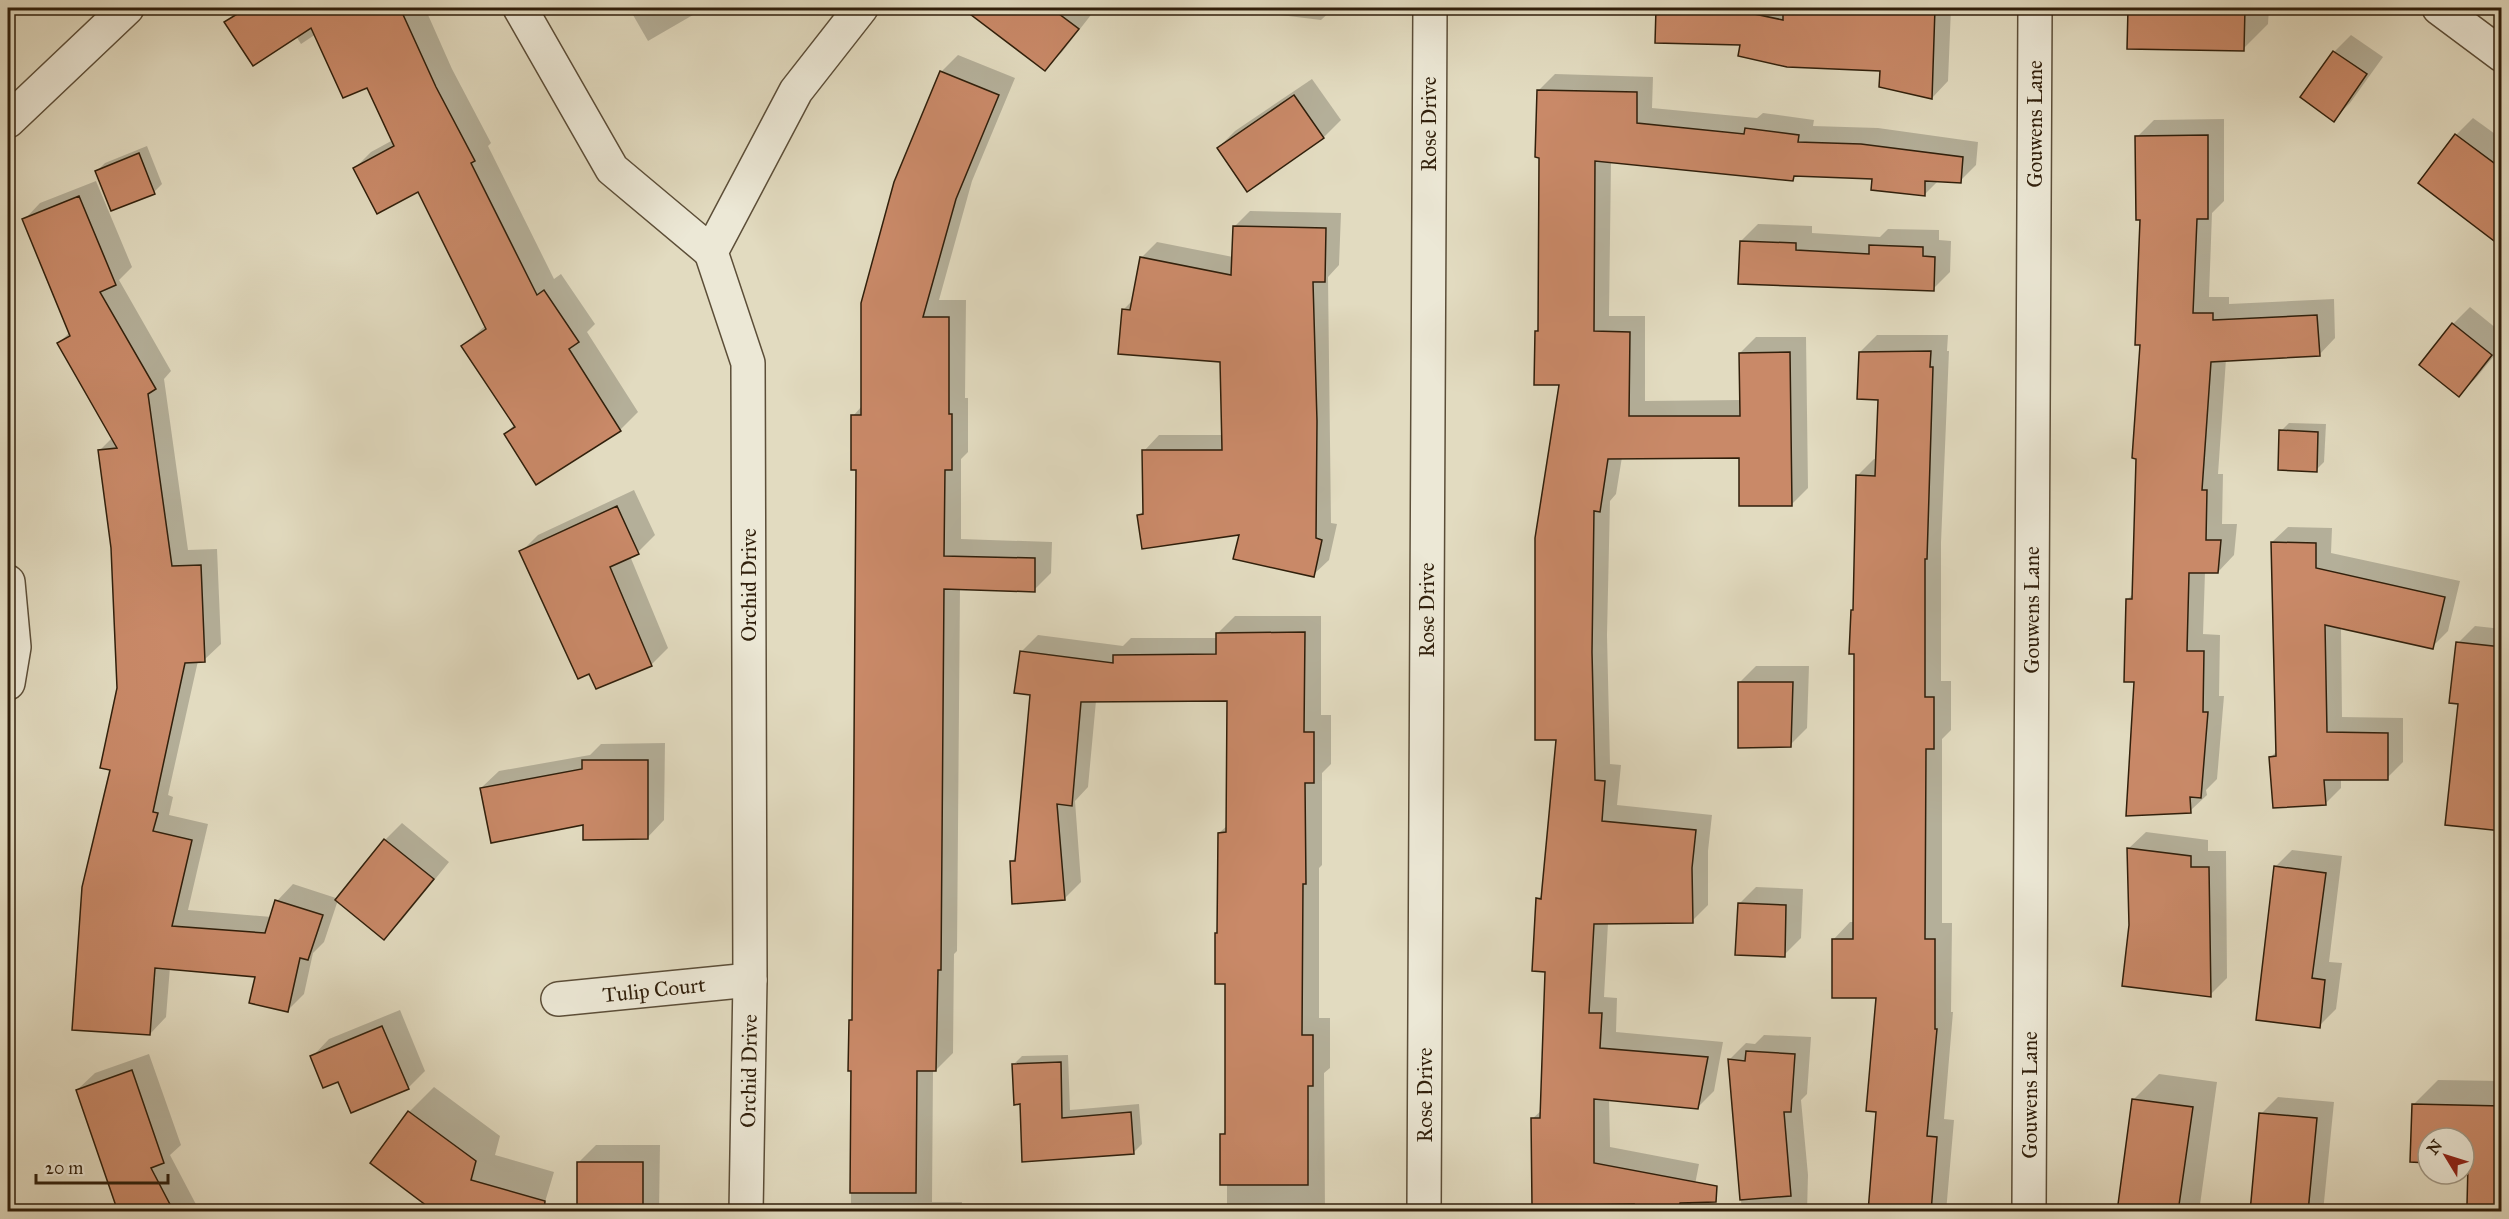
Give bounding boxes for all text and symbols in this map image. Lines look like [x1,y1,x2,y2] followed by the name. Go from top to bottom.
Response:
[2022,60,2048,188] street label: Gouwens Lane
[1416,76,1442,171] street label: Rose Drive
[736,528,762,642] street label: Orchid Drive
[2019,546,2045,674] street label: Gouwens Lane
[1414,562,1440,657] street label: Rose Drive
[601,972,707,1008] street label: Tulip Court
[735,1014,763,1128] street label: Orchid Drive
[2017,1031,2043,1159] street label: Gouwens Lane
[1412,1047,1438,1142] street label: Rose Drive
[2416,1126,2476,1186] north arrow
[2423,1136,2446,1158] text: N
[36,1147,168,1185] scale bar
[45,1157,83,1179] text: 20 m

